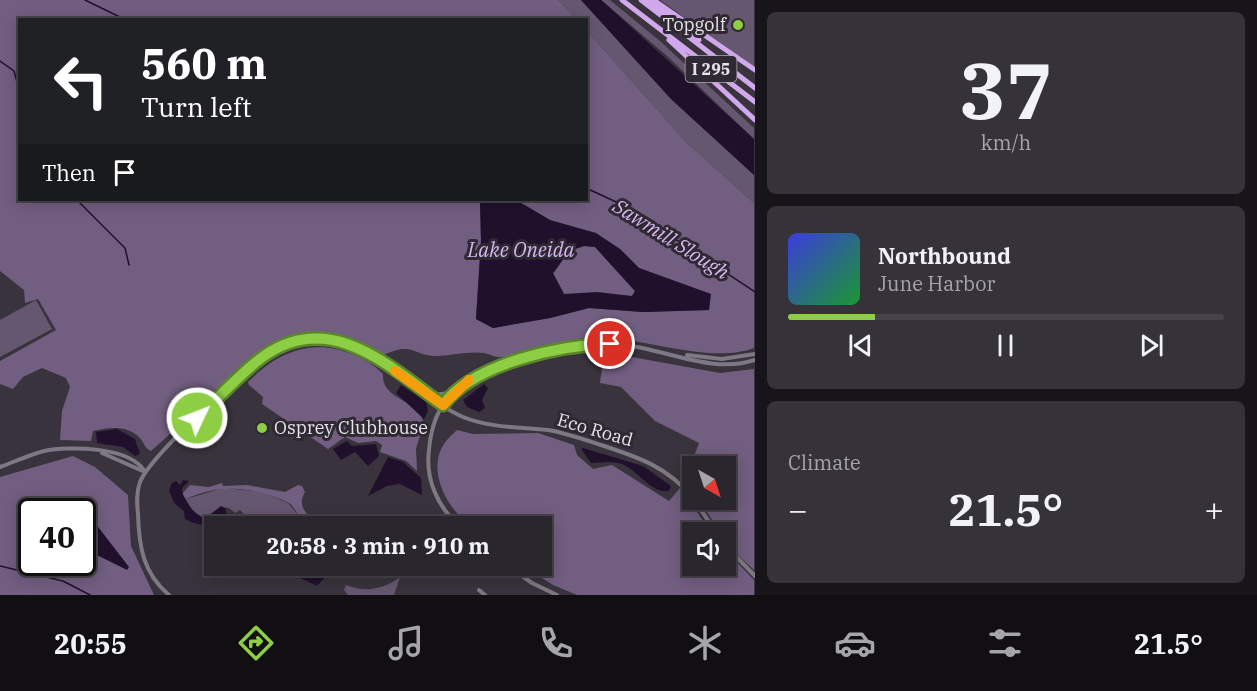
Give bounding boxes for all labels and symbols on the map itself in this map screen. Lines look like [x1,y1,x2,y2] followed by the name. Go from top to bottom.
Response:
[662,13,728,36] place label: Topgolf
[731,18,745,32] marker: Topgolf
[686,56,736,82] road number: I 295
[607,192,734,285] water label: Sawmill Slough
[467,236,575,263] water label: Lake Oneida
[584,318,635,369] pin
[165,386,229,450] position arrow
[555,408,636,451] street label: Eco Road
[274,416,428,439] place label: Osprey Clubhouse
[255,421,269,435] marker: Osprey Clubhouse
[682,456,736,510] north arrow
[18,498,96,576] speed limit sign: 40

